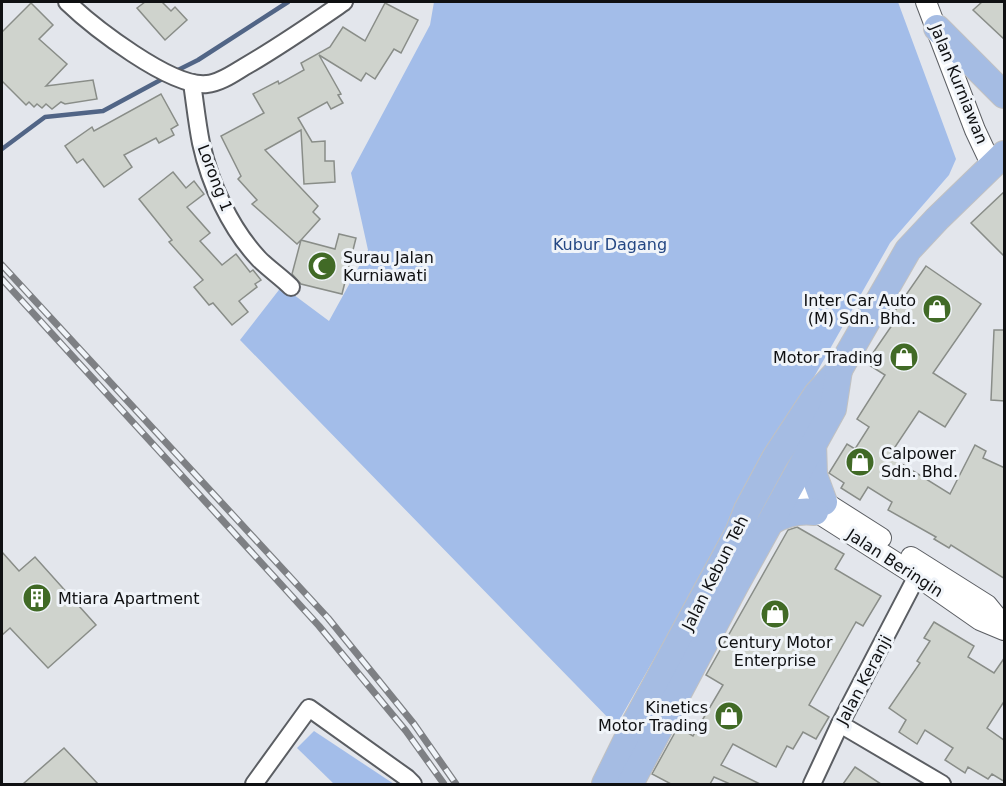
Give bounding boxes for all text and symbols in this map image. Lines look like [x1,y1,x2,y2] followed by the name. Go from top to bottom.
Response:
[926,20,992,147] street label: Jalan Kurniawan
[194,142,236,214] street label: Lorong 1
[553,235,667,254] park label: Kubur Dagang
[343,248,434,285] place label: Surau Jalan Kurniawati
[306,250,338,282] mosque icon: Surau Jalan Kurniawati
[804,291,916,328] place label: Inter Car Auto (M) Sdn. Bhd.
[921,293,953,325] shop icon: Inter Car Auto (M) Sdn. Bhd.
[888,341,920,373] shop icon: Motor Trading
[773,348,883,367] place label: Motor Trading
[881,444,958,481] place label: Calpower Sdn. Bhd.
[844,446,876,478] shop icon: Calpower Sdn. Bhd.
[677,513,752,634] street label: Jalan Kebun Teh
[843,524,947,601] street label: Jalan Beringin
[21,582,53,614] building icon: Mtiara Apartment
[58,589,199,608] place label: Mtiara Apartment
[759,598,791,630] shop icon: Century Motor Enterprise
[832,632,896,729] street label: Jalan Keranji
[718,633,833,670] place label: Century Motor Enterprise
[598,698,708,735] place label: Kinetics Motor Trading
[713,700,745,732] shop icon: Kinetics Motor Trading

